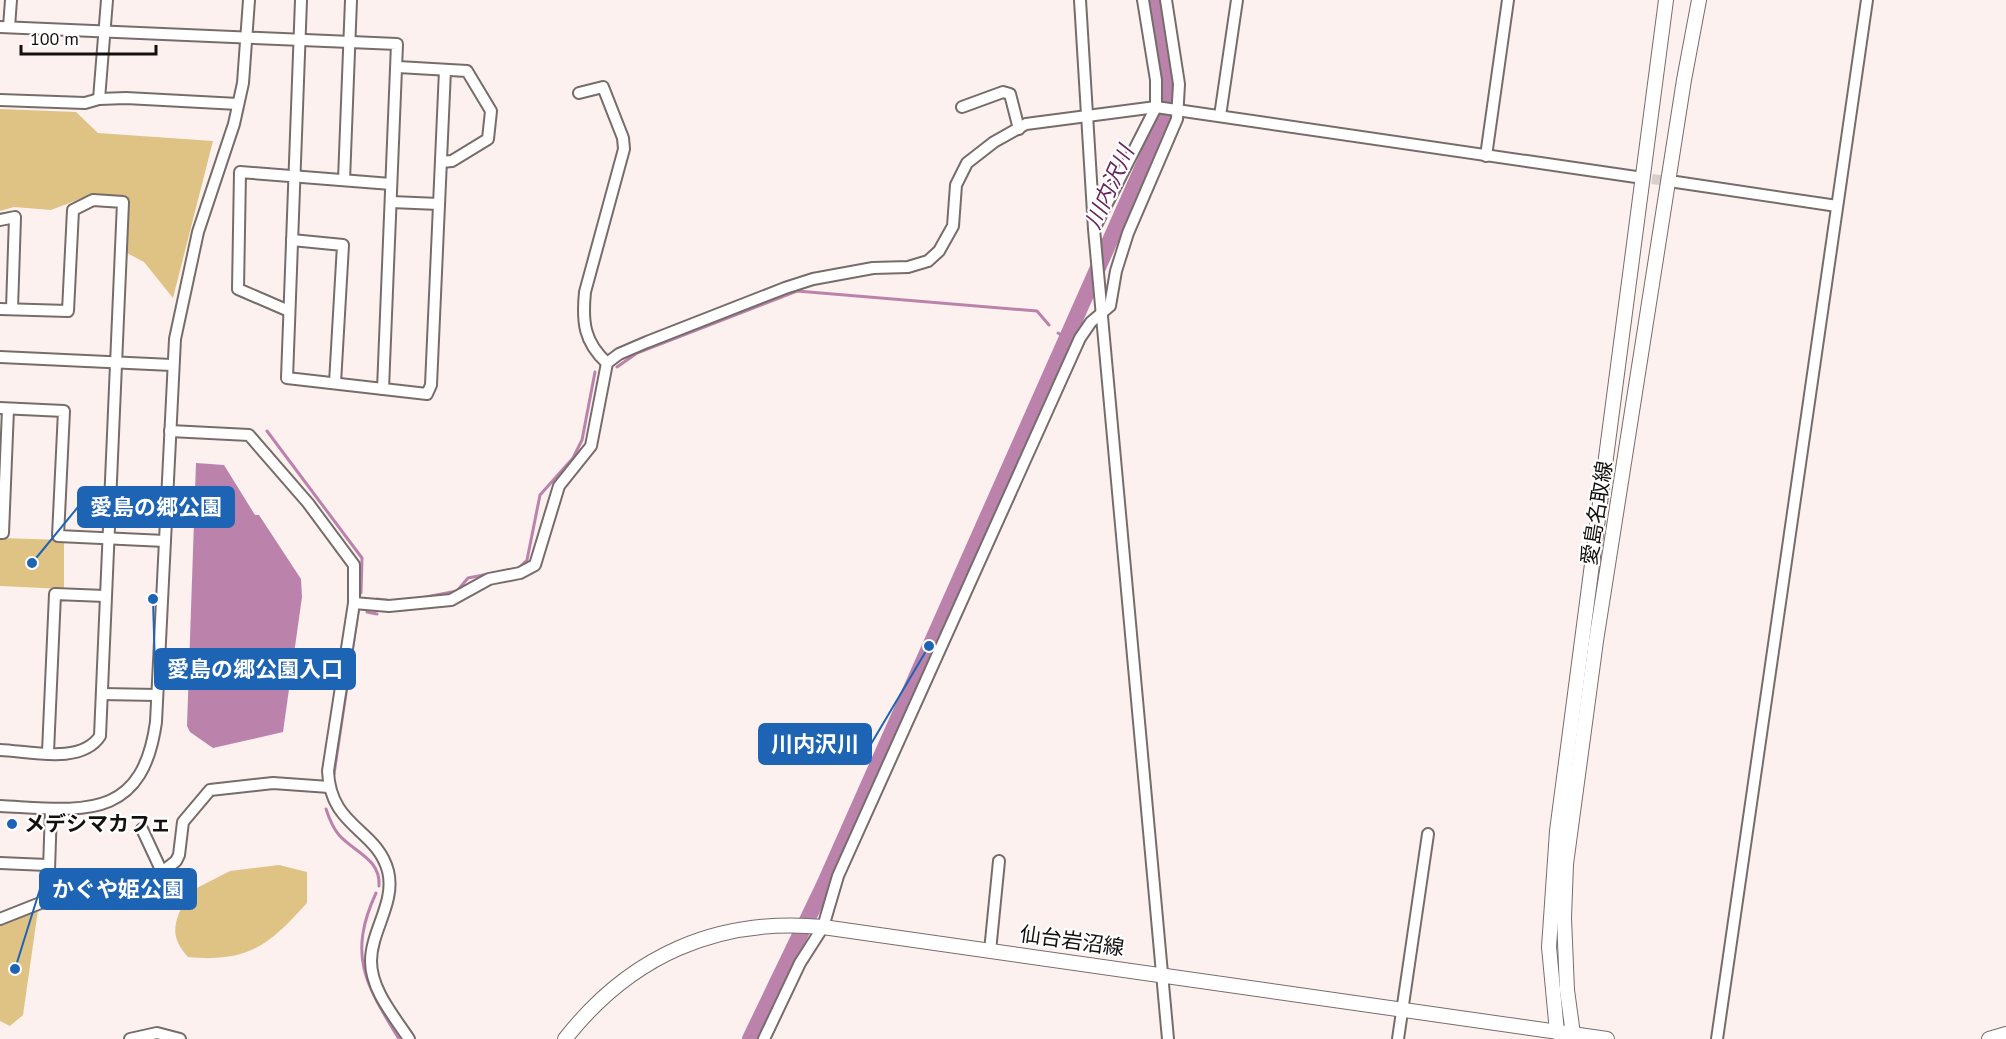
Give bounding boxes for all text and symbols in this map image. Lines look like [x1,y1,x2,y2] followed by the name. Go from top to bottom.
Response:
[21,18,156,56] scale bar
[30,27,79,50] text: 100 m
[1078,139,1140,233] water label: 川内沢川
[1575,459,1618,567] street label: 愛島名取線
[78,487,234,527] callout: 愛島の郷公園
[90,493,222,521] text: 愛島の郷公園
[155,649,355,689] callout: 愛島の郷公園入口
[167,655,343,683] text: 愛島の郷公園入口
[759,724,871,764] callout: 川内沢川
[771,730,859,758] text: 川内沢川
[24,810,171,837] place label: メデシマカフェ
[5,817,19,831] marker: メデシマカフェ
[40,869,196,909] callout: かぐや姫公園
[52,875,184,903] text: かぐや姫公園
[1018,920,1126,961] street label: 仙台岩沼線

